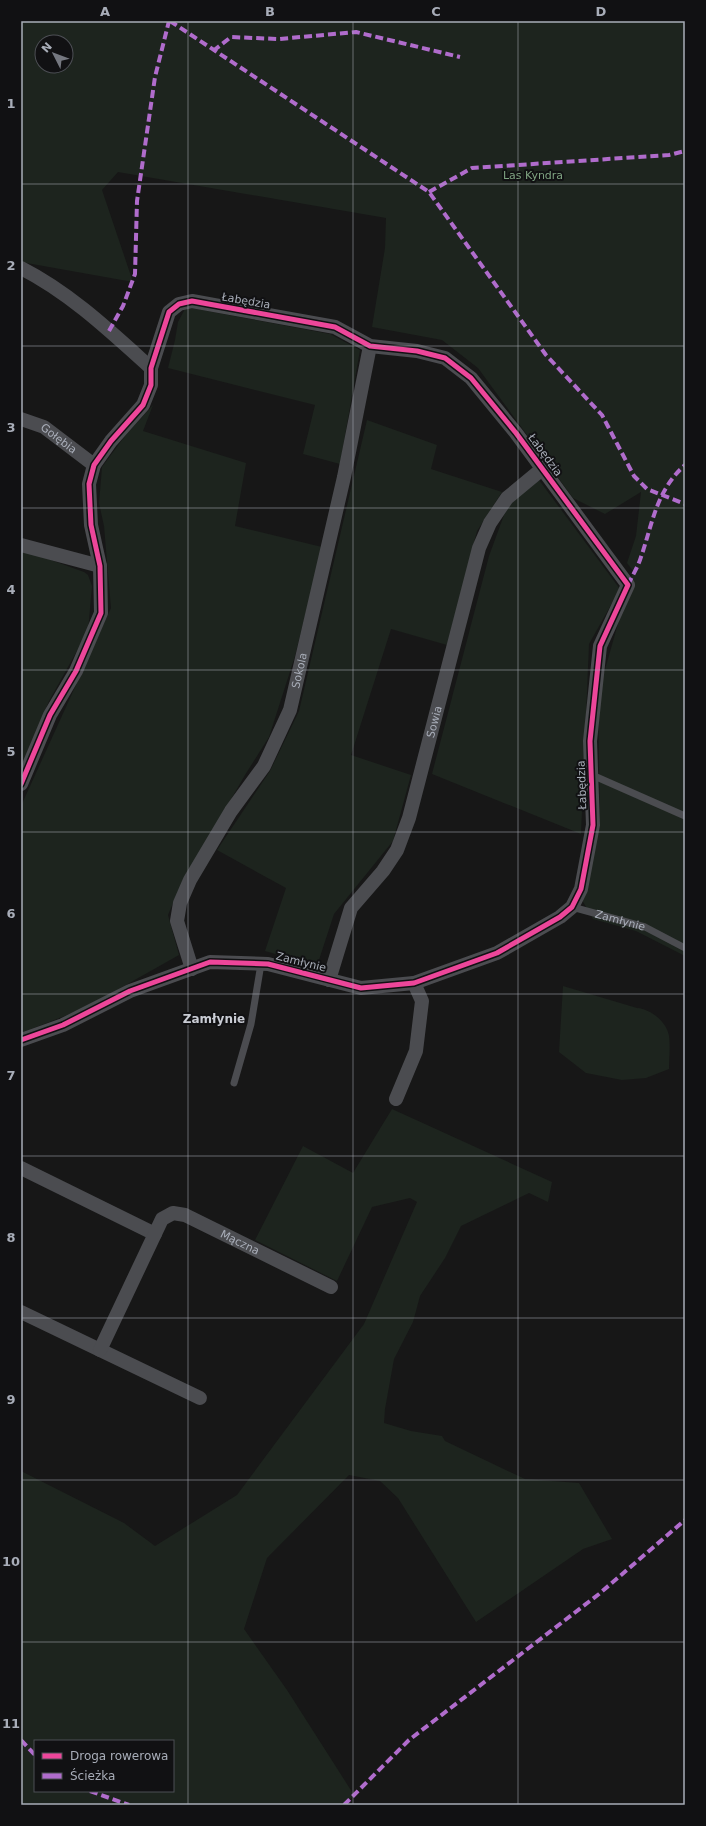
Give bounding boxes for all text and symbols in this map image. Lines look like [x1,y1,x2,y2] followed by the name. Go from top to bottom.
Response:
[100,4,110,19] text: A
[265,4,275,19] text: B
[431,4,441,19] text: C
[596,4,607,19] text: D
[34,34,74,74] north arrow
[39,40,55,55] text: N
[6,96,16,111] text: 1
[503,169,563,182] park label: Las Kyndra
[6,258,16,273] text: 2
[220,290,271,312] street label: Łabędzia
[6,420,16,435] text: 3
[38,420,79,456] street label: Gołębia
[525,430,565,479] street label: Łabędzia
[6,582,16,597] text: 4
[289,651,310,690] street label: Sokola
[424,704,444,739] street label: Sowia
[6,744,16,759] text: 5
[575,760,589,811] street label: Łabędzia
[6,906,16,921] text: 6
[594,907,647,933] street label: Zamłynie
[274,949,328,975] street label: Zamłynie
[183,1012,245,1026] district label: Zamłynie
[6,1068,16,1083] text: 7
[218,1227,262,1257] street label: Mączna
[6,1230,16,1245] text: 8
[6,1392,16,1407] text: 9
[2,1554,20,1569] text: 10
[2,1716,20,1731] text: 11
[34,1740,174,1792] legend
[70,1749,168,1763] text: Droga rowerowa
[70,1768,115,1783] text: Ścieżka

